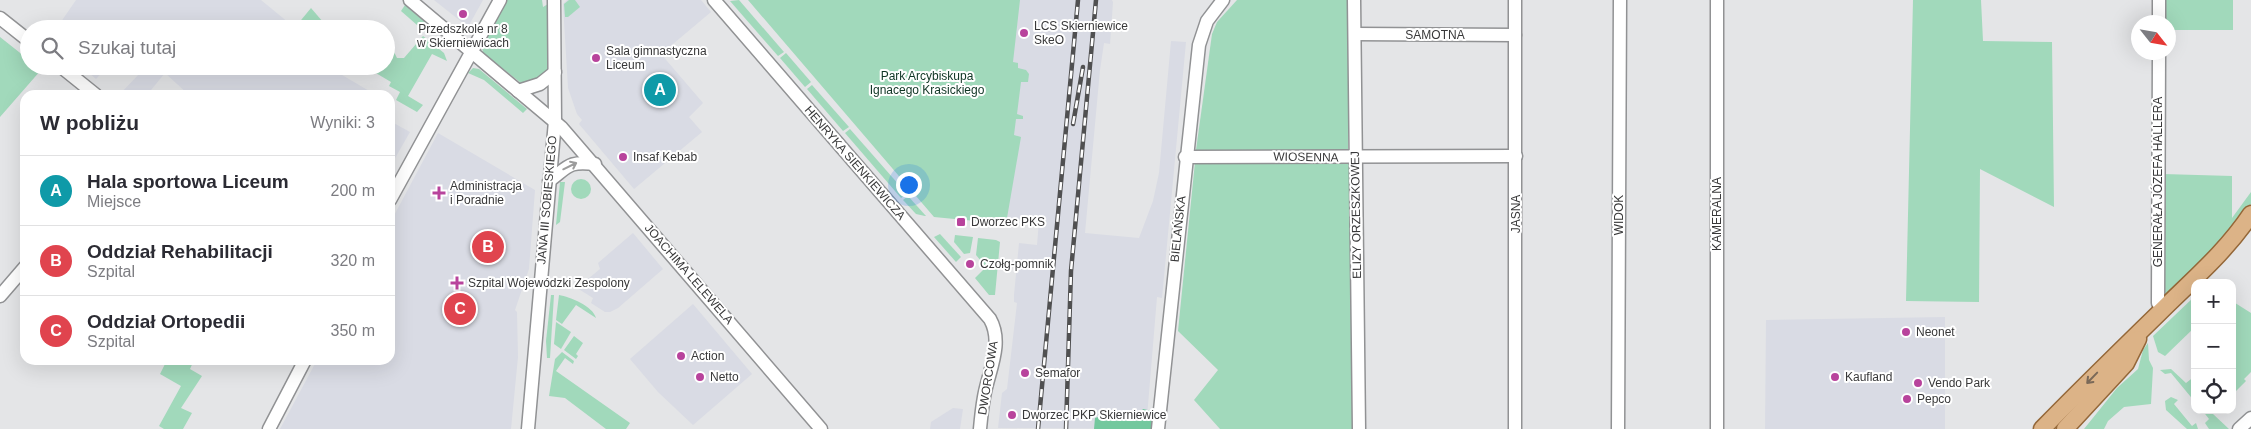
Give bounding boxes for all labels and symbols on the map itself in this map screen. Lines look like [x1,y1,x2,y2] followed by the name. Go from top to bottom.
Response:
[457,8,469,20] marker: Przedszkole nr 8 w Skierniewicach
[2131,15,2176,60] north arrow
[1034,19,1128,47] place label: LCS Skierniewice SkeO
[416,22,509,50] place label: Przedszkole nr 8 w Skierniewicach
[1018,27,1030,39] marker: LCS Skierniewice SkeO
[1405,28,1465,42] street label: SAMOTNA
[606,44,707,72] place label: Sala gimnastyczna Liceum
[590,52,602,64] marker: Sala gimnastyczna Liceum
[870,69,985,97] park label: Park Arcybiskupa Ignacego Krasickiego
[644,71,676,109] pin: A
[2150,97,2165,267] street label: GENERAŁA JÓZEFA HALLERA
[802,103,908,223] street label: HENRYKA SIENKIEWICZA
[534,135,560,265] street label: JANA III SOBIESKIEGO
[1273,149,1339,165] street label: WIOSENNA
[633,150,697,164] place label: Insaf Kebab
[617,151,629,163] marker: Insaf Kebab
[1348,151,1364,279] street label: ELIZY ORZESZKOWEJ
[562,161,577,171] one-way arrow
[896,172,922,198] your location
[1710,177,1724,251] street label: KAMERALNA
[450,179,522,207] place label: Administracja i Poradnie
[432,186,446,200] marker: Administracja i Poradnie
[1167,195,1188,263] street label: BIELAŃSKA
[1509,195,1523,233] street label: JASNA
[1612,195,1626,235] street label: WIDOK
[971,215,1045,229] place label: Dworzec PKS
[955,216,967,228] marker: Dworzec PKS
[642,221,736,327] street label: JOACHIMA LELEWELA
[472,228,504,266] pin: B
[980,257,1054,271] place label: Czołg-pomnik
[964,258,976,270] marker: Czołg-pomnik
[450,276,464,290] marker: Szpital Wojewódzki Zespolony
[468,276,630,290] place label: Szpital Wojewódzki Zespolony
[444,290,476,328] pin: C
[1916,325,1955,339] place label: Neonet
[1900,326,1912,338] marker: Neonet
[975,340,1001,416] street label: DWORCOWA
[691,349,724,363] place label: Action
[675,350,687,362] marker: Action
[1035,366,1080,380] place label: Semafor
[1019,367,1031,379] marker: Semafor
[710,370,739,384] place label: Netto
[1845,370,1892,384] place label: Kaufland
[694,371,706,383] marker: Netto
[1829,371,1841,383] marker: Kaufland
[2086,371,2098,384] one-way arrow
[1928,376,1991,390] place label: Vendo Park
[1912,377,1924,389] marker: Vendo Park
[1917,392,1951,406] place label: Pepco
[1901,393,1913,405] marker: Pepco
[1022,408,1167,422] place label: Dworzec PKP Skierniewice
[1006,409,1018,421] marker: Dworzec PKP Skierniewice

